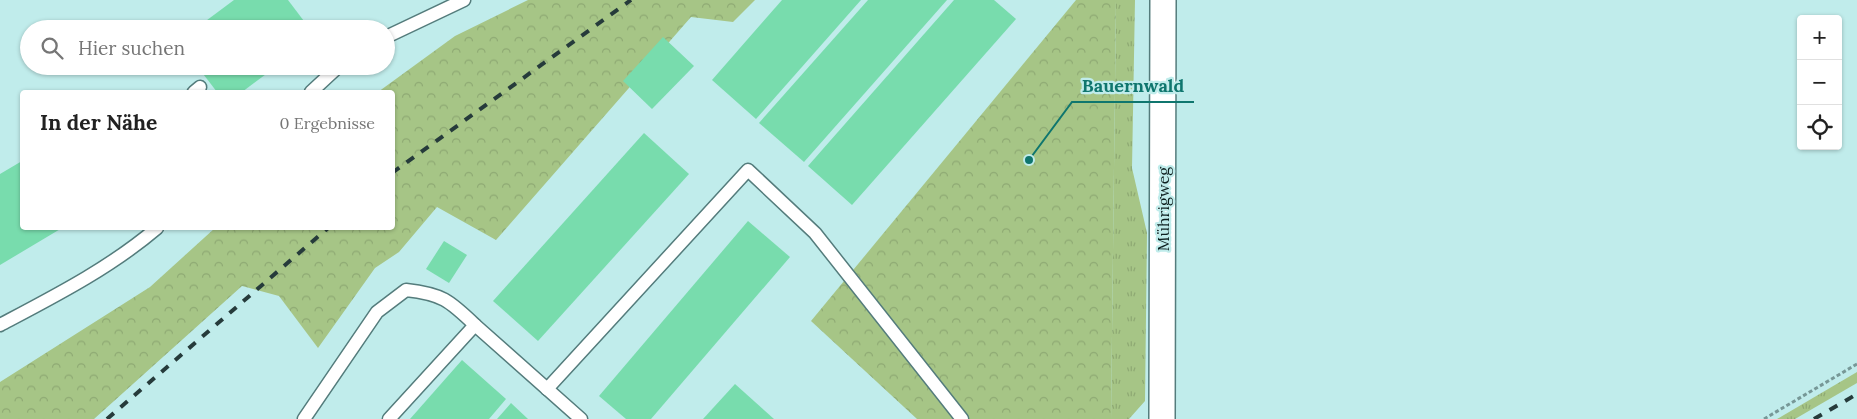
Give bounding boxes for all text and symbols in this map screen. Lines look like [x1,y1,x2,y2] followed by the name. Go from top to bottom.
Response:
[1797,15,1842,150] map controls
[1797,15,1842,60] button: +
[20,20,395,75] search box
[38,34,66,62] icon: search
[78,36,185,60] text: Hier suchen
[1797,60,1842,105] button: −
[1072,69,1194,102] callout: Bauernwald
[1082,74,1184,97] text: Bauernwald
[1797,105,1842,150] button: locate
[40,109,157,136] text: In der Nähe
[280,113,375,133] text: 0 Ergebnisse
[1153,166,1173,251] street label: Mührigweg

